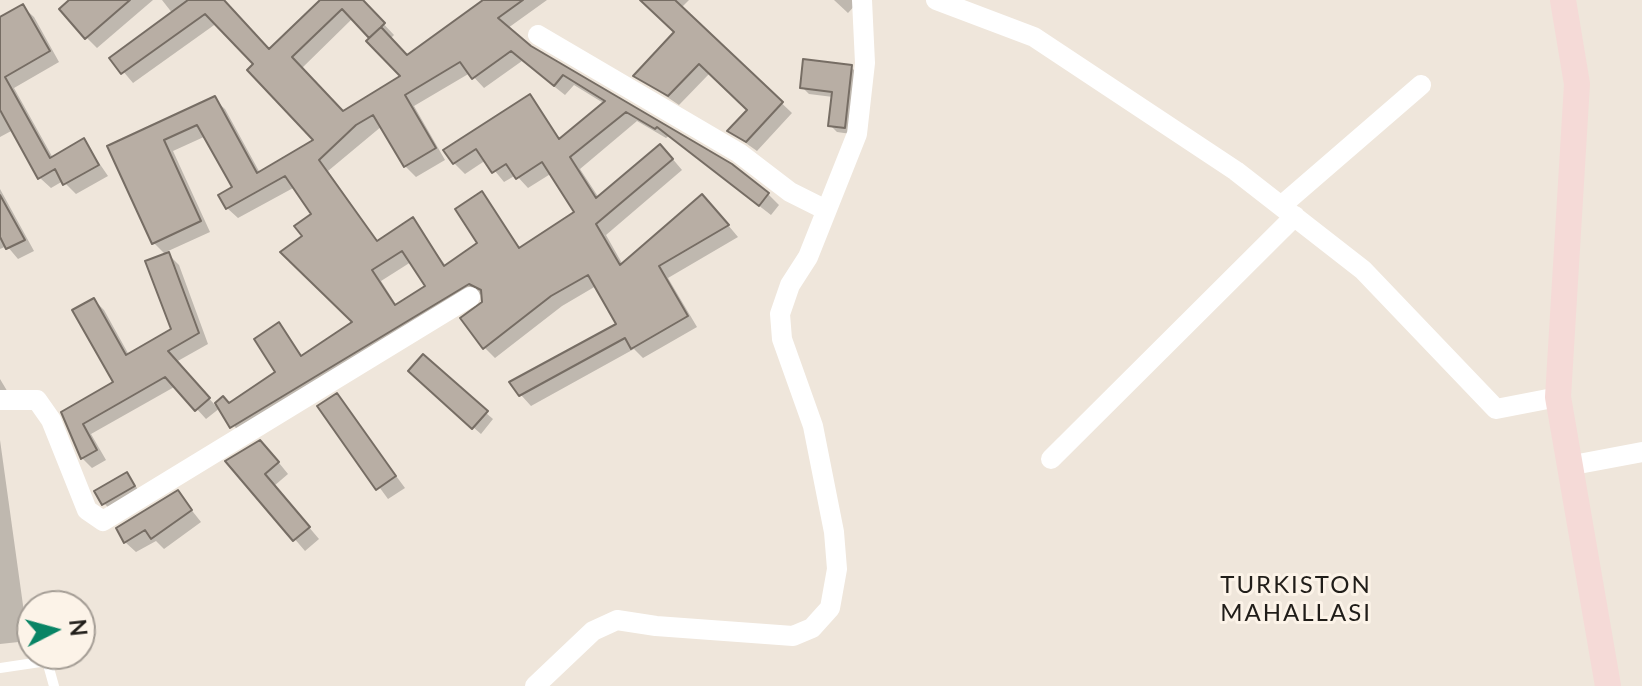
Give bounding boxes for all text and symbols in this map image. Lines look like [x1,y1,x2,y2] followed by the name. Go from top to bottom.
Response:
[1220,571,1372,627] district label: TURKISTON MAHALLASI
[16,590,96,670] north arrow
[64,618,93,637] text: N

